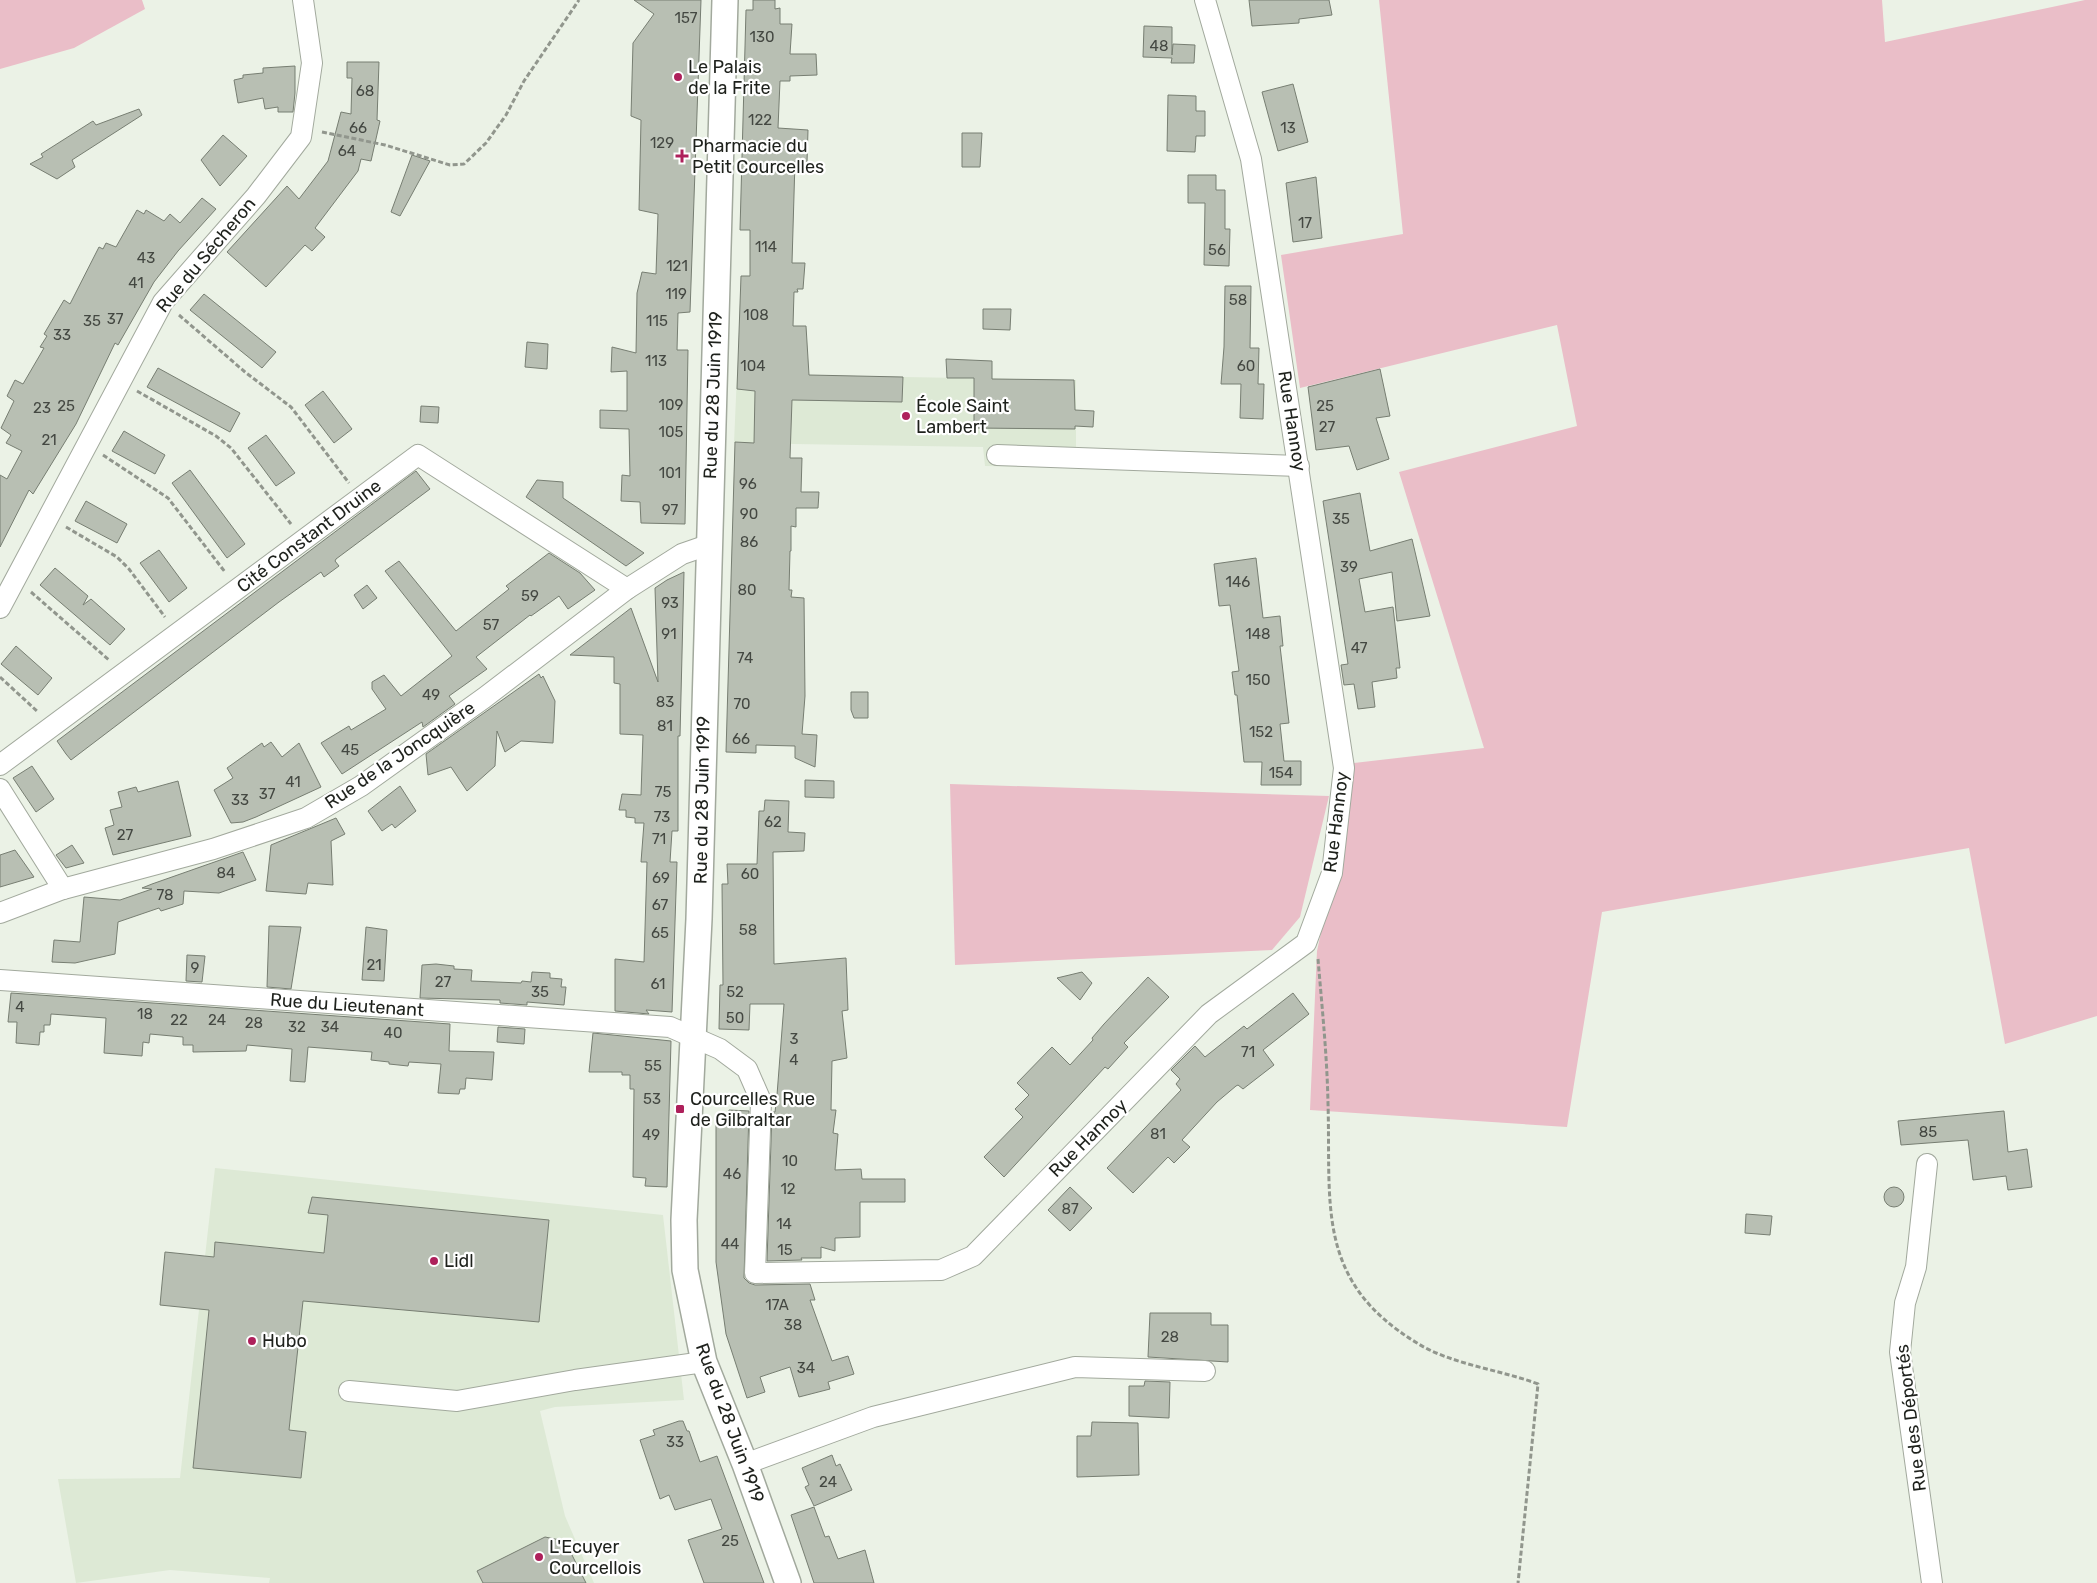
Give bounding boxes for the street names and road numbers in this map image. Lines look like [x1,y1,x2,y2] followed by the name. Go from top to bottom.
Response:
[152,193,260,317] street label: Rue du Sécheron
[699,311,727,479] street label: Rue du 28 Juin 1919
[1273,369,1311,473] street label: Rue Hannoy
[233,475,385,597] street label: Cité Constant Druine
[321,697,479,813] street label: Rue de la Joncquière
[690,716,714,884] street label: Rue du 28 Juin 1919
[1319,770,1353,874] street label: Rue Hannoy
[269,989,425,1021] street label: Rue du Lieutenant
[1044,1094,1132,1182] street label: Rue Hannoy
[691,1340,769,1506] street label: Rue du 28 Juin 1919
[1891,1343,1931,1493] street label: Rue des Déportés

